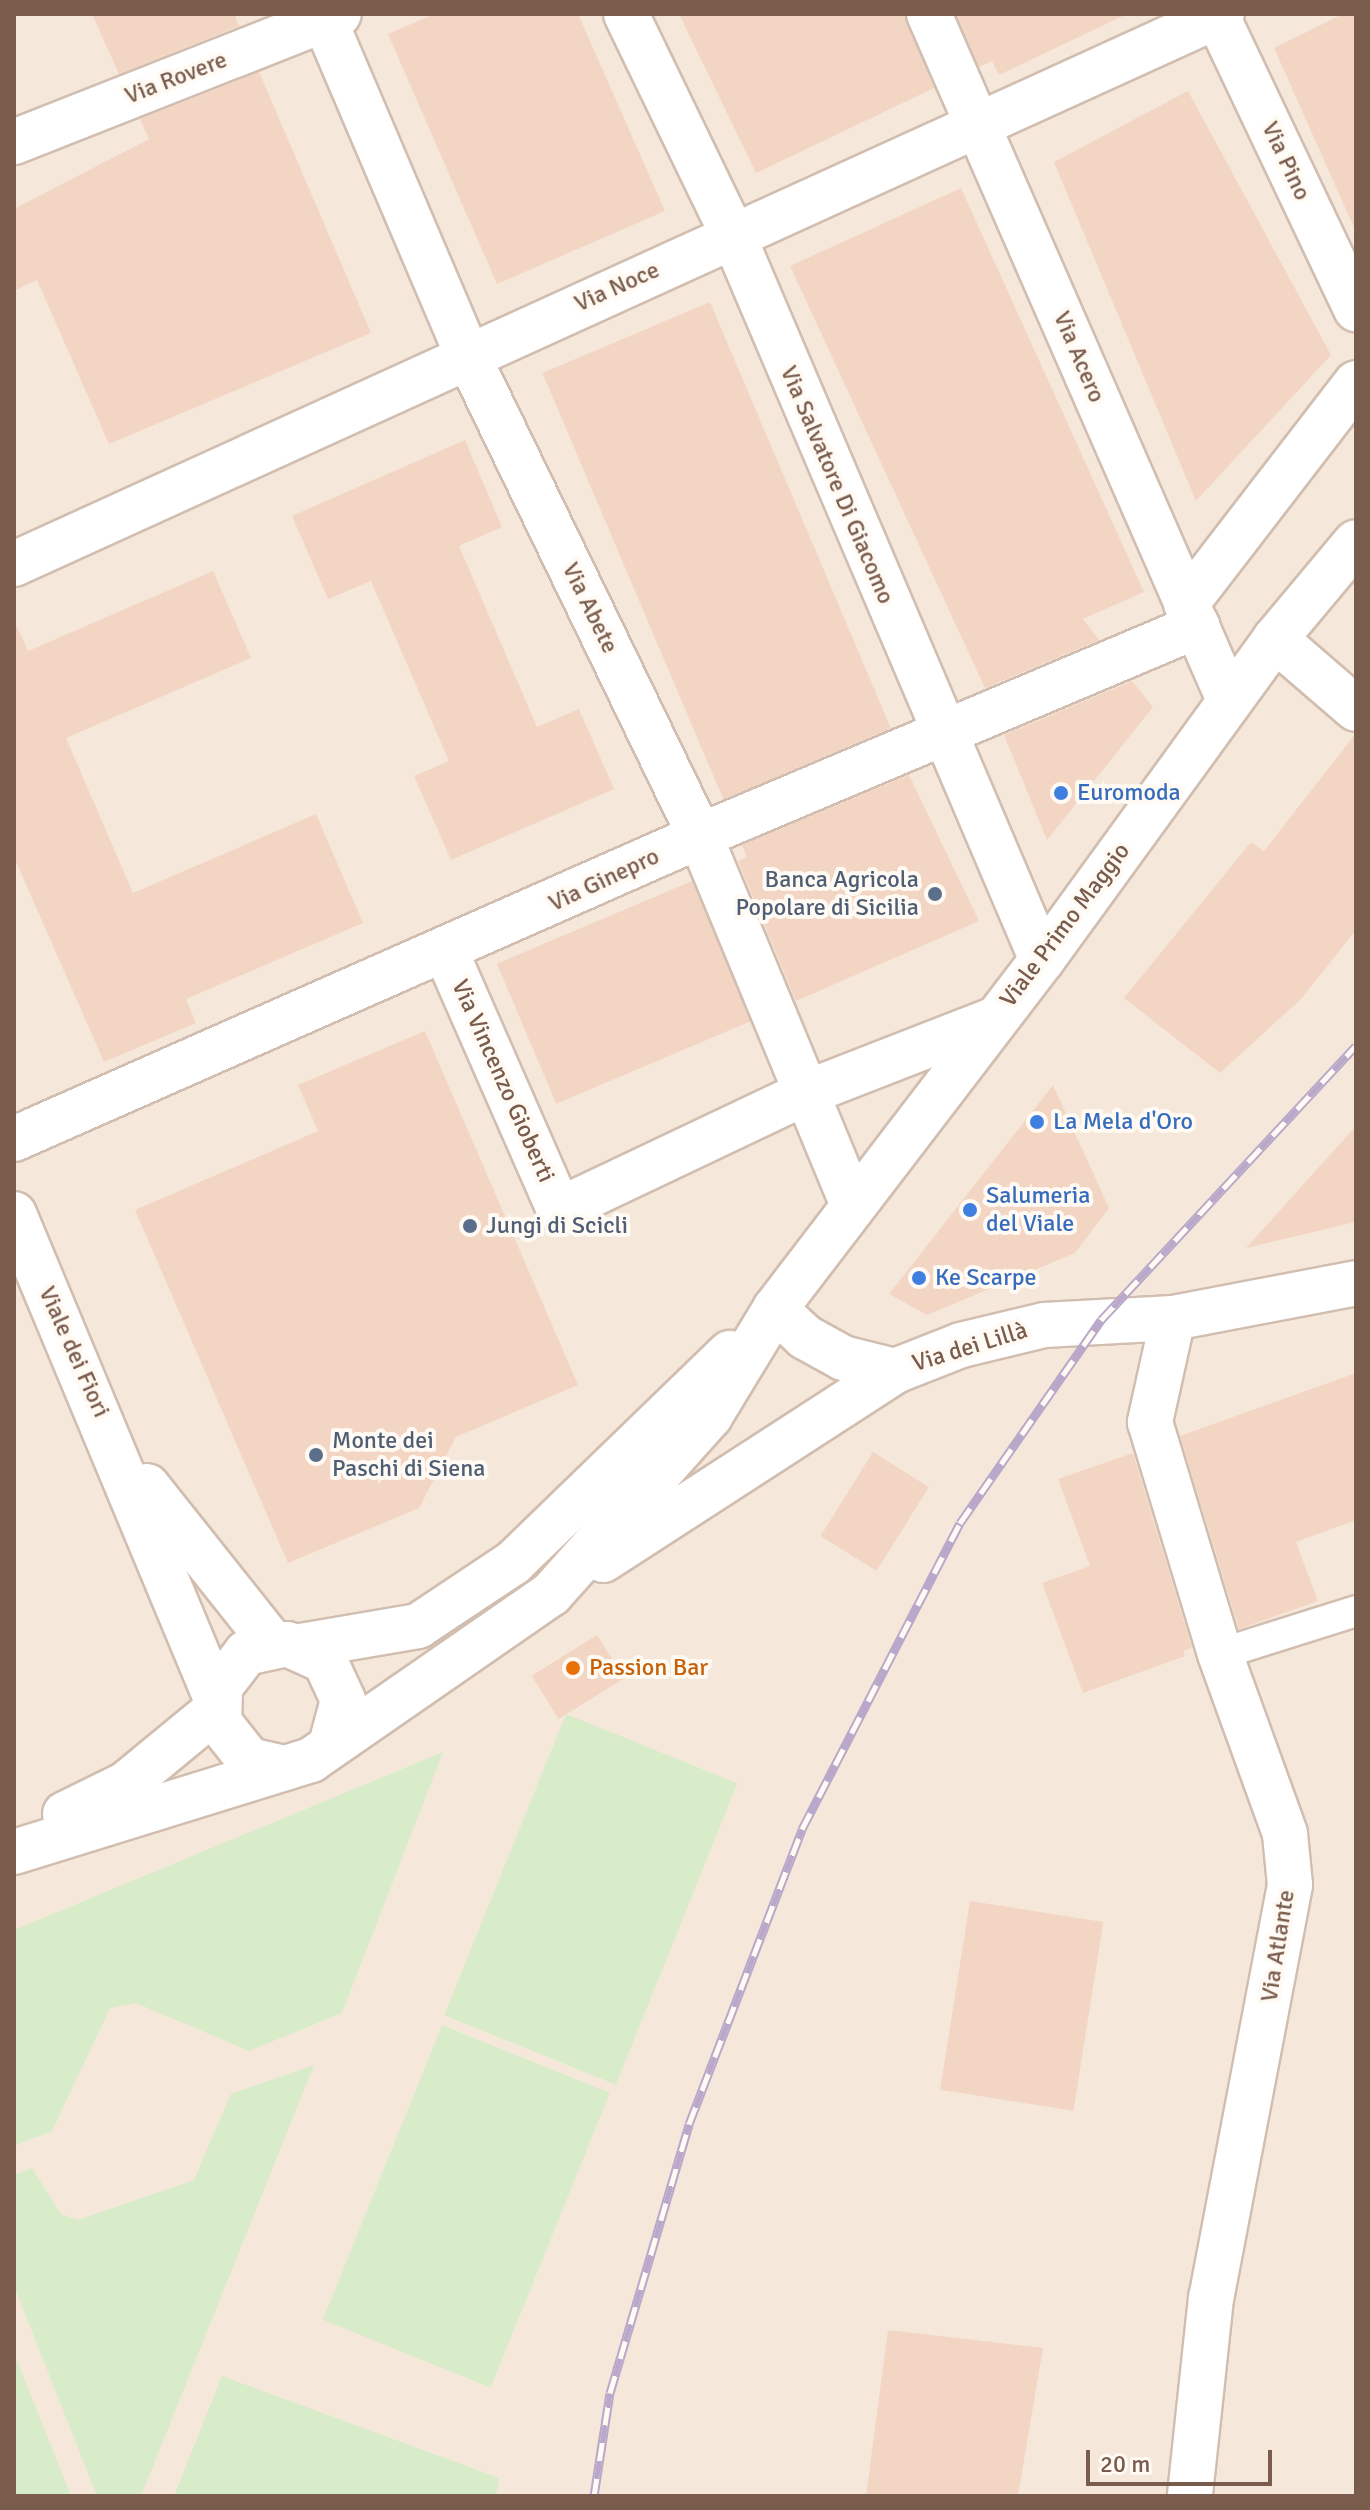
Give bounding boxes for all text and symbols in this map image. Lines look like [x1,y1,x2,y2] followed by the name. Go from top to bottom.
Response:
[121,45,231,111] street label: Via Rovere
[1255,117,1317,205] street label: Via Pino
[570,256,664,318] street label: Via Noce
[1047,307,1111,407] street label: Via Acero
[774,362,900,608] street label: Via Salvatore Di Giacomo
[556,558,624,658] street label: Via Abete
[1077,779,1181,807] place label: Euromoda
[1052,784,1070,802] marker: Euromoda
[994,837,1136,1013] street label: Viale Primo Maggio
[544,842,664,918] street label: Via Ginepro
[736,866,919,922] place label: Banca Agricola Popolare di Sicilia
[926,885,944,903] marker: Banca Agricola Popolare di Sicilia
[445,975,561,1187] street label: Via Vincenzo Gioberti
[1053,1108,1193,1136] place label: La Mela d'Oro
[1028,1113,1046,1131] marker: La Mela d'Oro
[986,1182,1090,1238] place label: Salumeria del Viale
[961,1201,979,1219] marker: Salumeria del Viale
[486,1212,628,1240] place label: Jungi di Scicli
[461,1217,479,1235] marker: Jungi di Scicli
[935,1264,1037,1292] place label: Ke Scarpe
[910,1269,928,1287] marker: Ke Scarpe
[32,1282,116,1422] street label: Viale dei Fiori
[909,1316,1031,1378] street label: Via dei Lillà
[332,1427,485,1483] place label: Monte dei Paschi di Siena
[307,1446,325,1464] marker: Monte dei Paschi di Siena
[589,1654,708,1682] place label: Passion Bar
[564,1659,582,1677] marker: Passion Bar
[1255,1888,1301,2004] street label: Via Atlante
[1090,2434,1276,2484] scale bar
[1100,2449,1150,2479] text: 20 m

